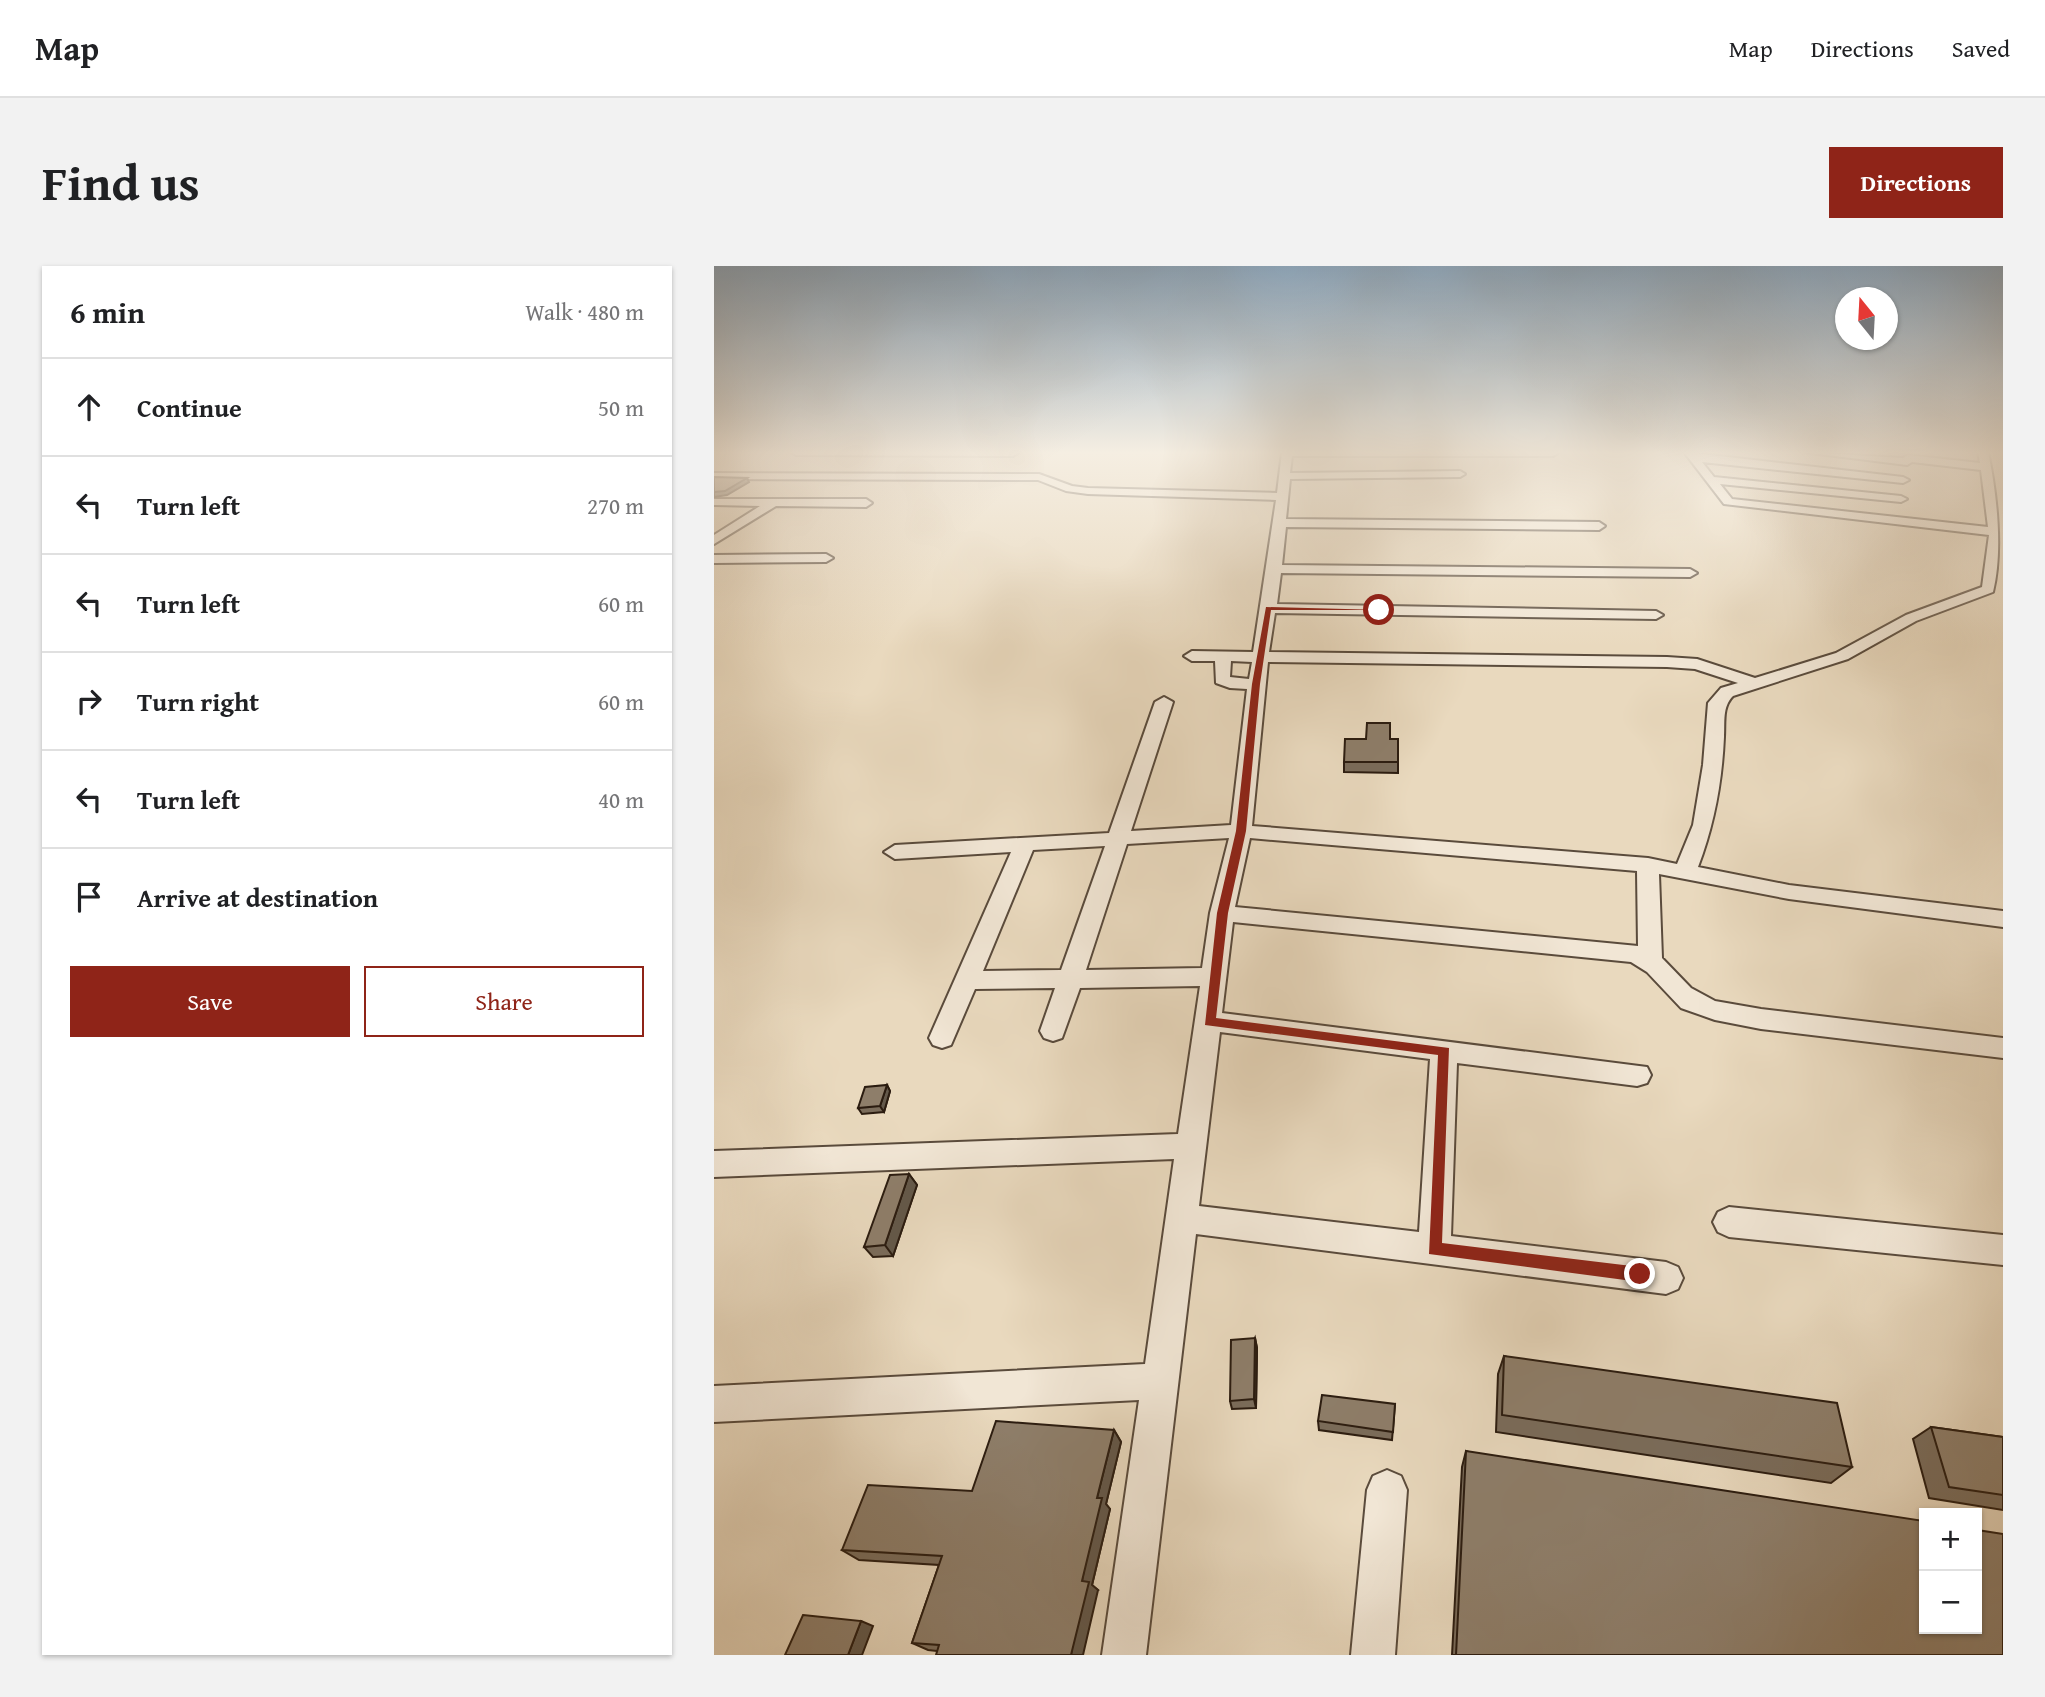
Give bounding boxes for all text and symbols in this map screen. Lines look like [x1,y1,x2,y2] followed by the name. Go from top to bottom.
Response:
[35,24,99,72] text: Map
[1729,31,1773,66] text: Map
[1811,31,1914,66] text: Directions
[1952,31,2010,66] text: Saved
[42,146,200,218] text: Find us
[1829,147,2003,218] button: Directions
[1835,287,1898,350] north arrow
[70,290,145,334] text: 6 min
[525,295,644,328] text: Walk · 480 m
[70,388,108,426] icon: ahead
[137,388,242,427] text: Continue
[598,391,644,424] text: 50 m
[70,486,108,524] icon: left
[137,486,240,525] text: Turn left
[587,489,644,522] text: 270 m
[70,584,108,622] icon: left
[137,584,240,623] text: Turn left
[598,587,644,620] text: 60 m
[1363,594,1394,625] route start
[70,682,108,720] icon: right
[137,682,259,721] text: Turn right
[598,685,644,718] text: 60 m
[70,780,108,818] icon: left
[137,780,240,819] text: Turn left
[598,783,644,816] text: 40 m
[70,878,108,916] icon: arrive
[137,878,378,917] text: Arrive at destination
[70,966,350,1037] button: Save
[364,966,644,1037] button: Share
[1624,1258,1655,1289] route end
[1919,1508,1982,1634] map controls
[1919,1508,1982,1571] button: +
[1919,1571,1982,1634] button: −

